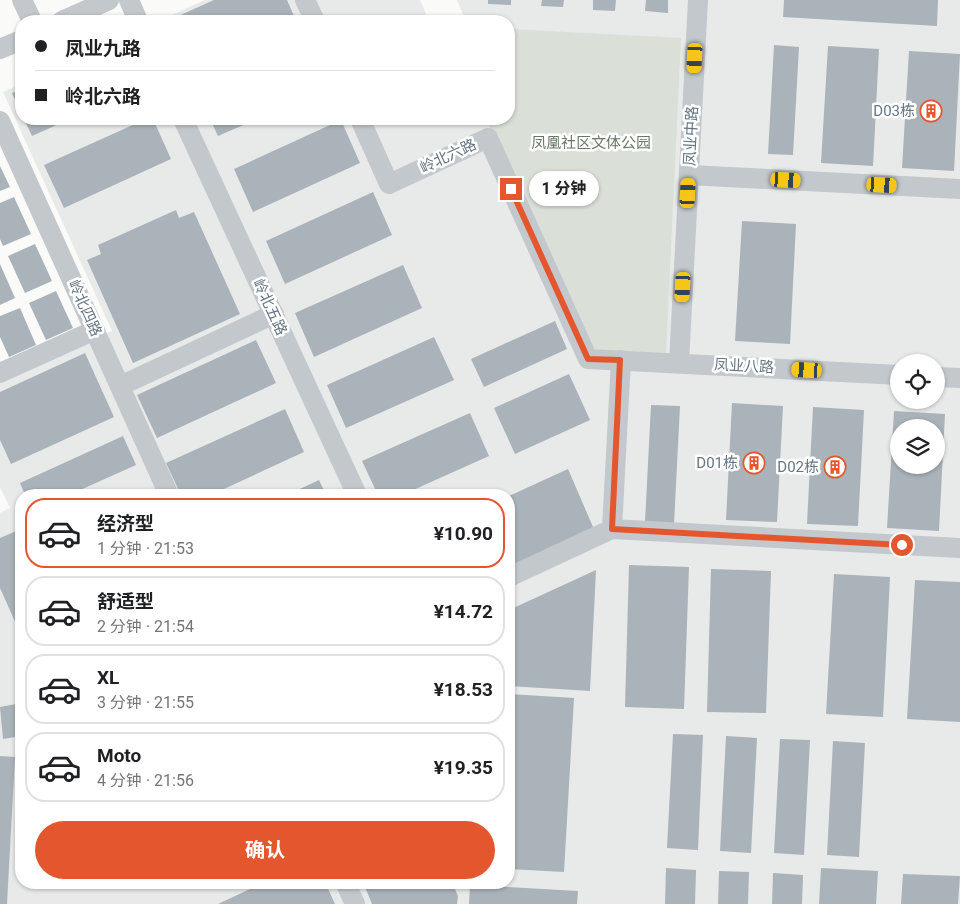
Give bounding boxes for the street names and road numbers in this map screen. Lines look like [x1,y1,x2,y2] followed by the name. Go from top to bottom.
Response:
[680,106,702,166] street label: 凤业中路
[417,135,479,177] street label: 岭北六路
[249,276,291,338] street label: 岭北五路
[65,277,105,339] street label: 岭北四路
[714,355,774,377] street label: 凤业八路

